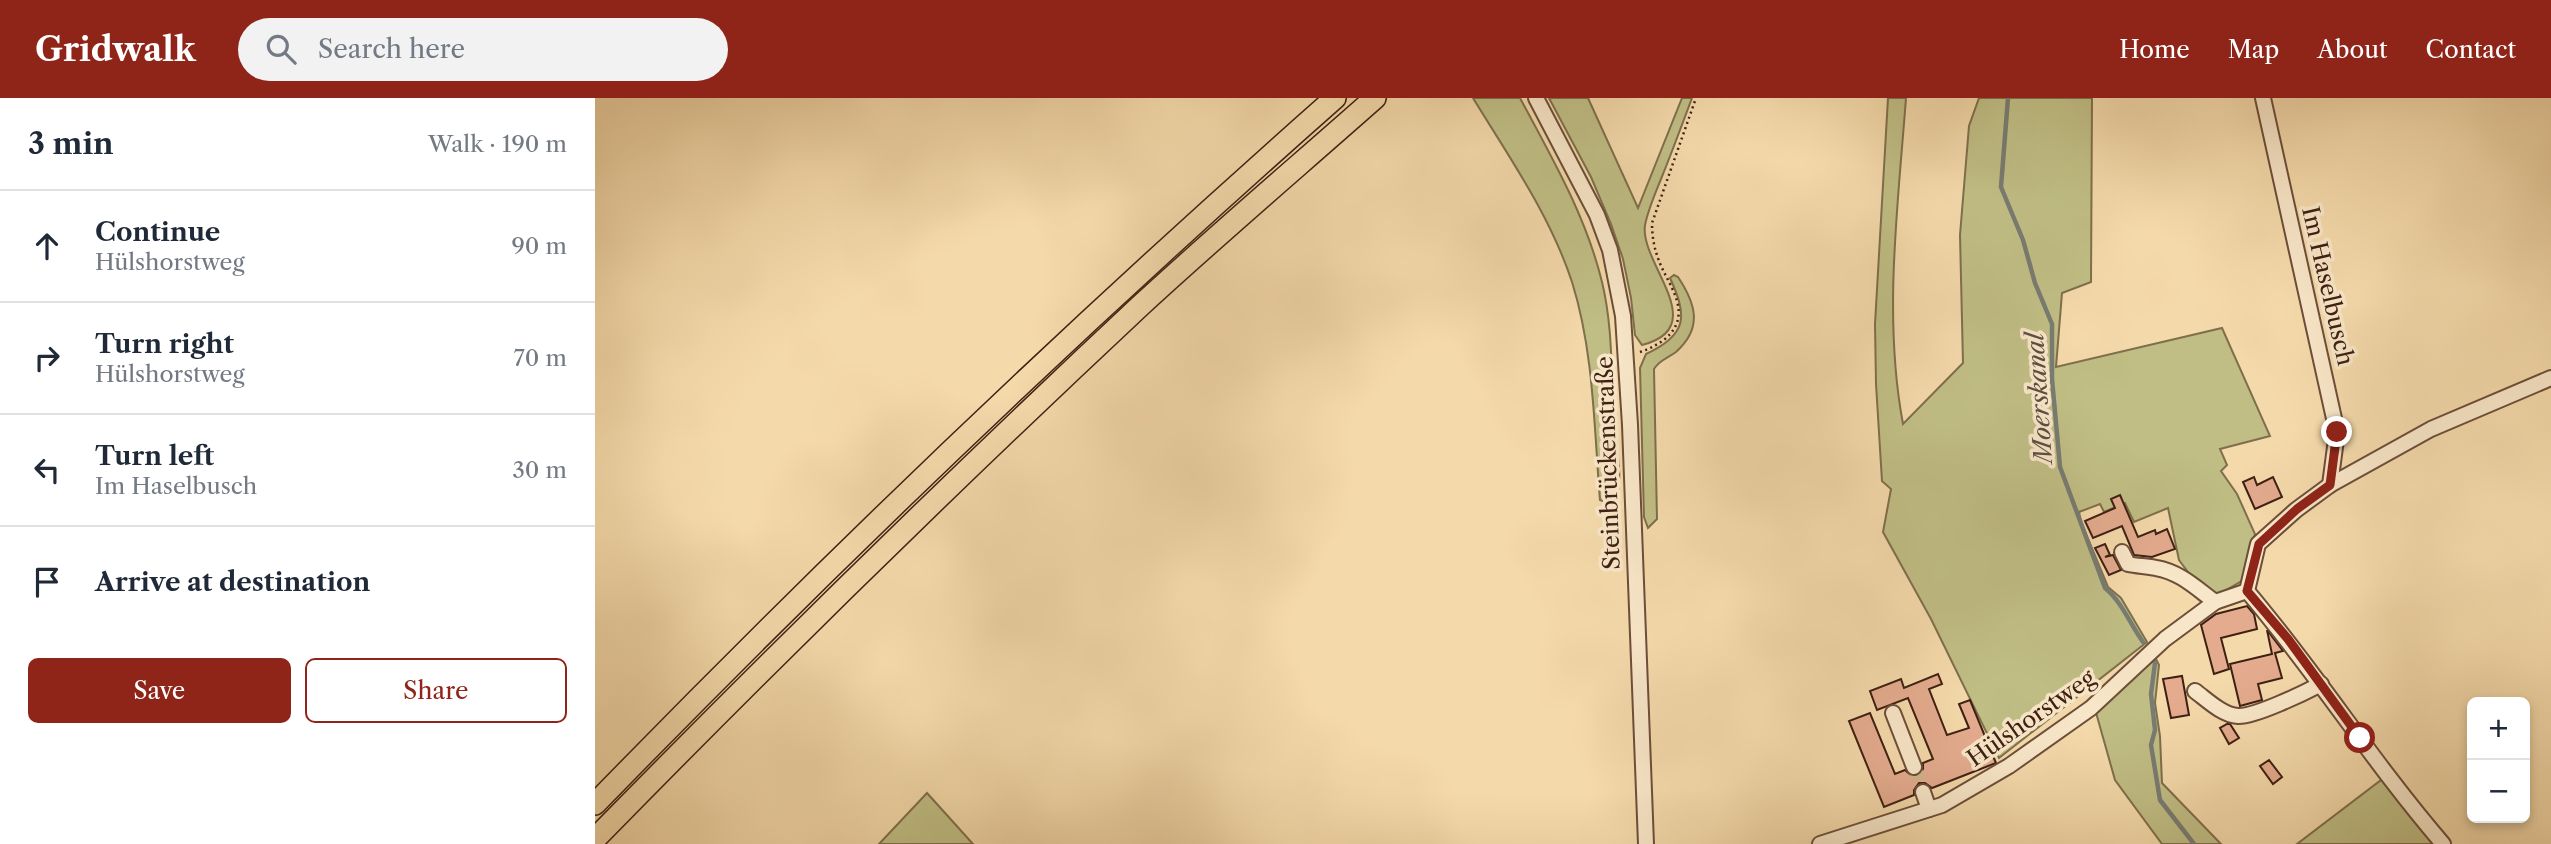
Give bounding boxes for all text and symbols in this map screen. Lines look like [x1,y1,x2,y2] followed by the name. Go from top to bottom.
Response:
[238,18,728,81] search box
[35,29,196,70] text: Gridwalk
[262,30,300,68] icon: search
[318,33,465,65] text: Search here
[2119,35,2190,64] text: Home
[2228,35,2279,64] text: Map
[2317,35,2388,64] text: About
[2426,35,2516,64] text: Contact
[28,125,114,162] text: 3 min
[428,130,567,158] text: Walk · 190 m
[2296,204,2360,368] street label: Im Haselbusch
[95,216,220,248] text: Continue
[28,227,66,265] icon: ahead
[511,232,567,260] text: 90 m
[95,248,245,276] text: Hülshorstweg
[95,328,234,360] text: Turn right
[2020,329,2058,467] water label: Moerskanal
[28,339,66,377] icon: right
[514,344,567,372] text: 70 m
[1590,356,1626,570] street label: Steinbrückenstraße
[95,360,245,388] text: Hülshorstweg
[2321,416,2352,447] route end
[95,440,214,472] text: Turn left
[28,451,66,489] icon: left
[512,456,567,484] text: 30 m
[95,472,257,500] text: Im Haselbusch
[28,563,66,601] icon: arrive
[95,566,370,598] text: Arrive at destination
[28,658,291,723] button: Save
[305,658,567,723] button: Share
[1962,663,2101,772] street label: Hülshorstweg
[2467,697,2530,823] map controls
[2467,697,2530,760] button: +
[2344,722,2375,753] route start
[2467,760,2530,823] button: −

